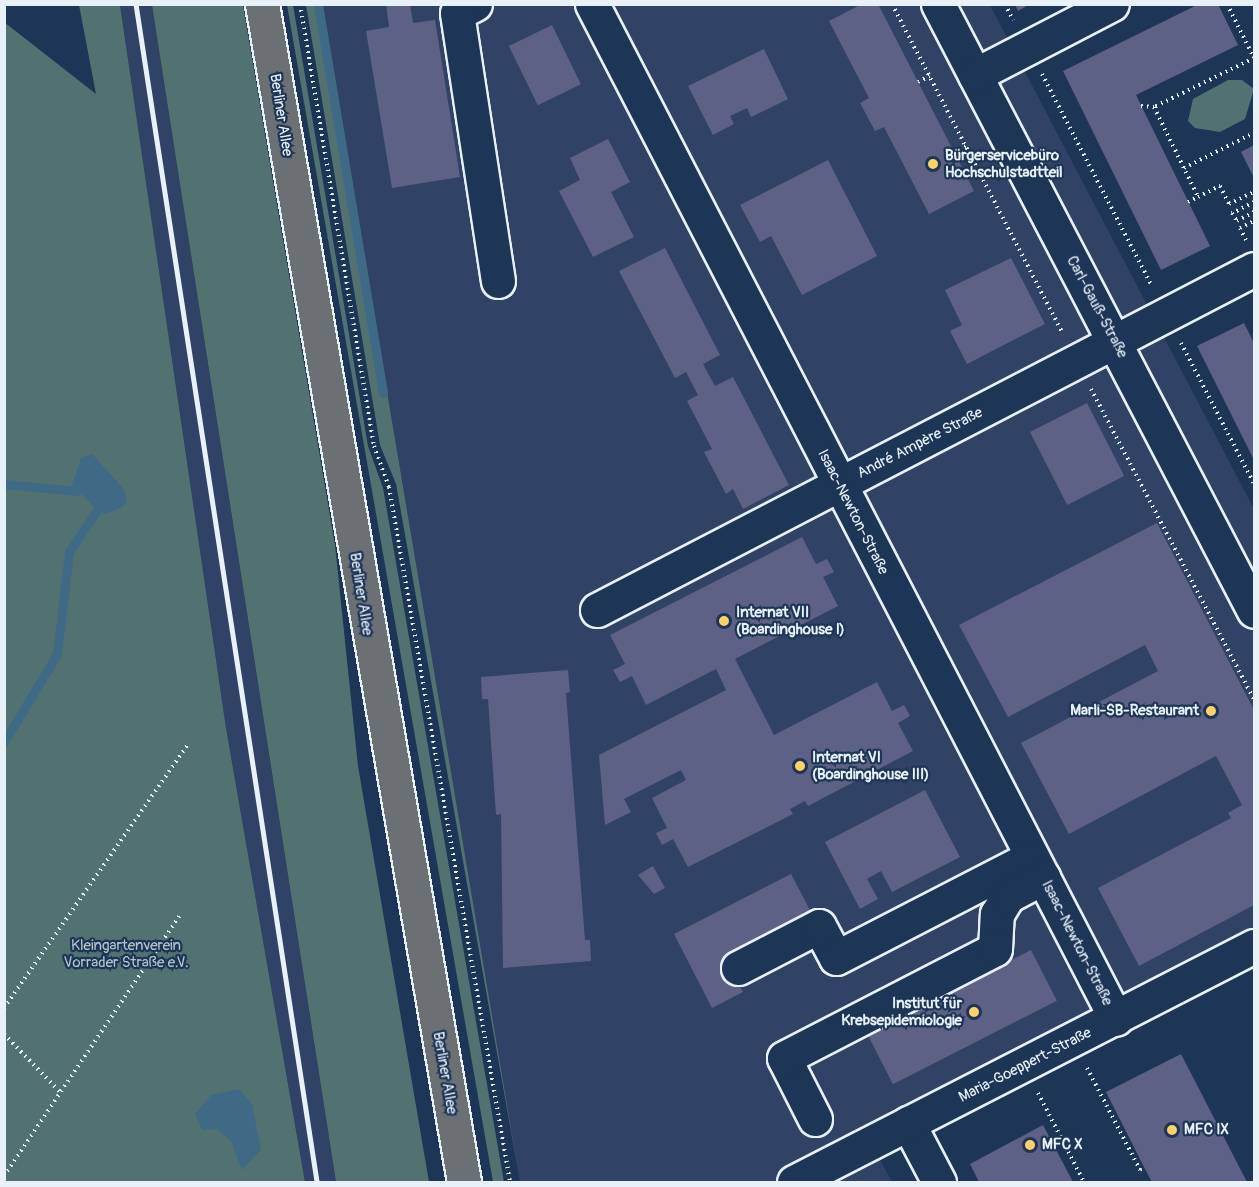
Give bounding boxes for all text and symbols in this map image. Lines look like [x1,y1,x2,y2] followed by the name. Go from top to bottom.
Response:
[266,72,296,158] street label: Berliner Allee
[945,146,1062,181] place label: Bürgerservicebüro Hochschulstadtteil
[926,157,940,171] marker: Bürgerservicebüro Hochschulstadtteil
[1063,253,1131,361] street label: Carl-Gauß-Straße
[854,404,986,482] street label: André Ampère Straße
[814,446,892,578] street label: Isaac-Newton-Straße
[346,551,376,637] street label: Berliner Allee
[736,603,845,638] place label: Internat VII (Boardinghouse I)
[717,614,731,628] marker: Internat VII (Boardinghouse I)
[1070,702,1199,720] place label: Marli-SB-Restaurant
[1204,704,1218,718] marker: Marli-SB-Restaurant
[812,748,929,783] place label: Internat VI (Boardinghouse III)
[793,759,807,773] marker: Internat VI (Boardinghouse III)
[1038,877,1116,1009] street label: Isaac-Newton-Straße
[63,936,189,971] park label: Kleingartenverein Vorrader Straße e.V.
[841,994,962,1029] place label: Institut für Krebsepidemiologie
[967,1005,981,1019] marker: Institut für Krebsepidemiologie
[956,1024,1094,1106] street label: Maria-Goeppert-Straße
[429,1030,461,1116] street label: Berliner Allee
[1184,1121,1229,1139] place label: MFC IX
[1165,1123,1179,1137] marker: MFC IX
[1042,1136,1083,1154] place label: MFC X
[1023,1138,1037,1152] marker: MFC X

